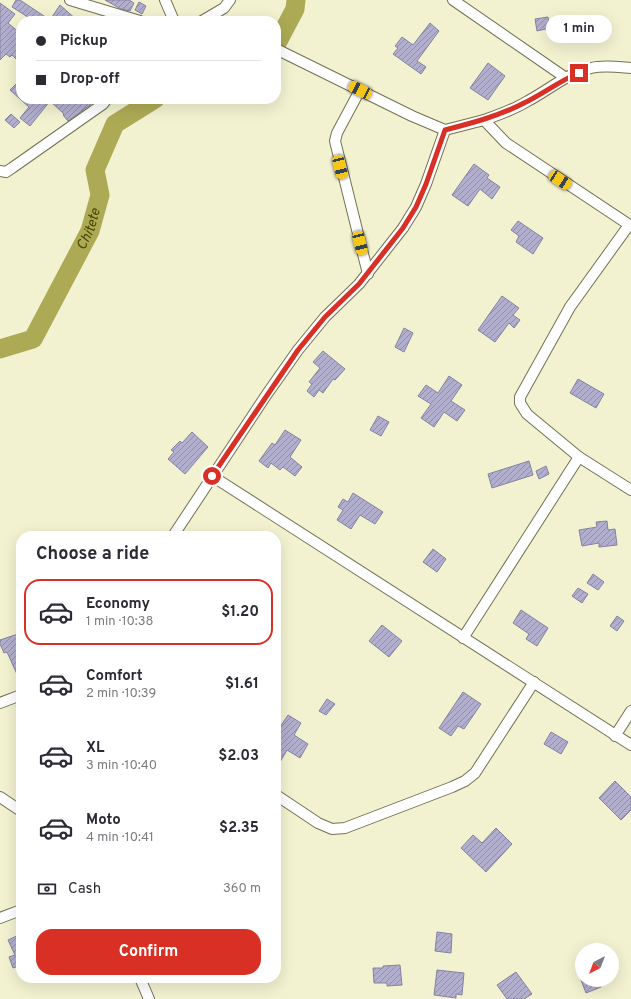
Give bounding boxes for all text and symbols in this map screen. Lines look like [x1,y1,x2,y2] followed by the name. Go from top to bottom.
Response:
[546,15,612,43] callout: 1 min
[563,21,595,37] text: 1 min
[60,32,108,51] text: Pickup
[570,64,588,82] route end
[60,70,120,89] text: Drop-off
[347,79,373,101] car
[331,154,349,180] car
[547,168,573,192] car
[73,206,105,253] water label: Chitete
[351,230,369,256] car
[203,467,221,485] route start
[36,543,149,566] text: Choose a ride
[38,594,74,630] icon: car
[86,595,150,614] text: Economy
[221,603,259,622] text: $1.20
[86,614,154,630] text: 1 min · 10:38
[38,666,74,702] icon: car
[86,667,143,686] text: Comfort
[225,675,259,694] text: $1.61
[86,686,156,702] text: 2 min · 10:39
[38,738,74,774] icon: car
[86,739,104,758] text: XL
[218,747,259,766] text: $2.03
[86,758,157,774] text: 3 min · 10:40
[38,810,74,846] icon: car
[86,811,121,830] text: Moto
[219,819,259,838] text: $2.35
[86,830,154,846] text: 4 min · 10:41
[36,878,58,900] icon: cash
[68,880,101,899] text: Cash
[223,881,261,897] text: 360 m
[36,929,261,975] button: Confirm
[575,943,619,987] north arrow
[575,943,619,987] map controls

